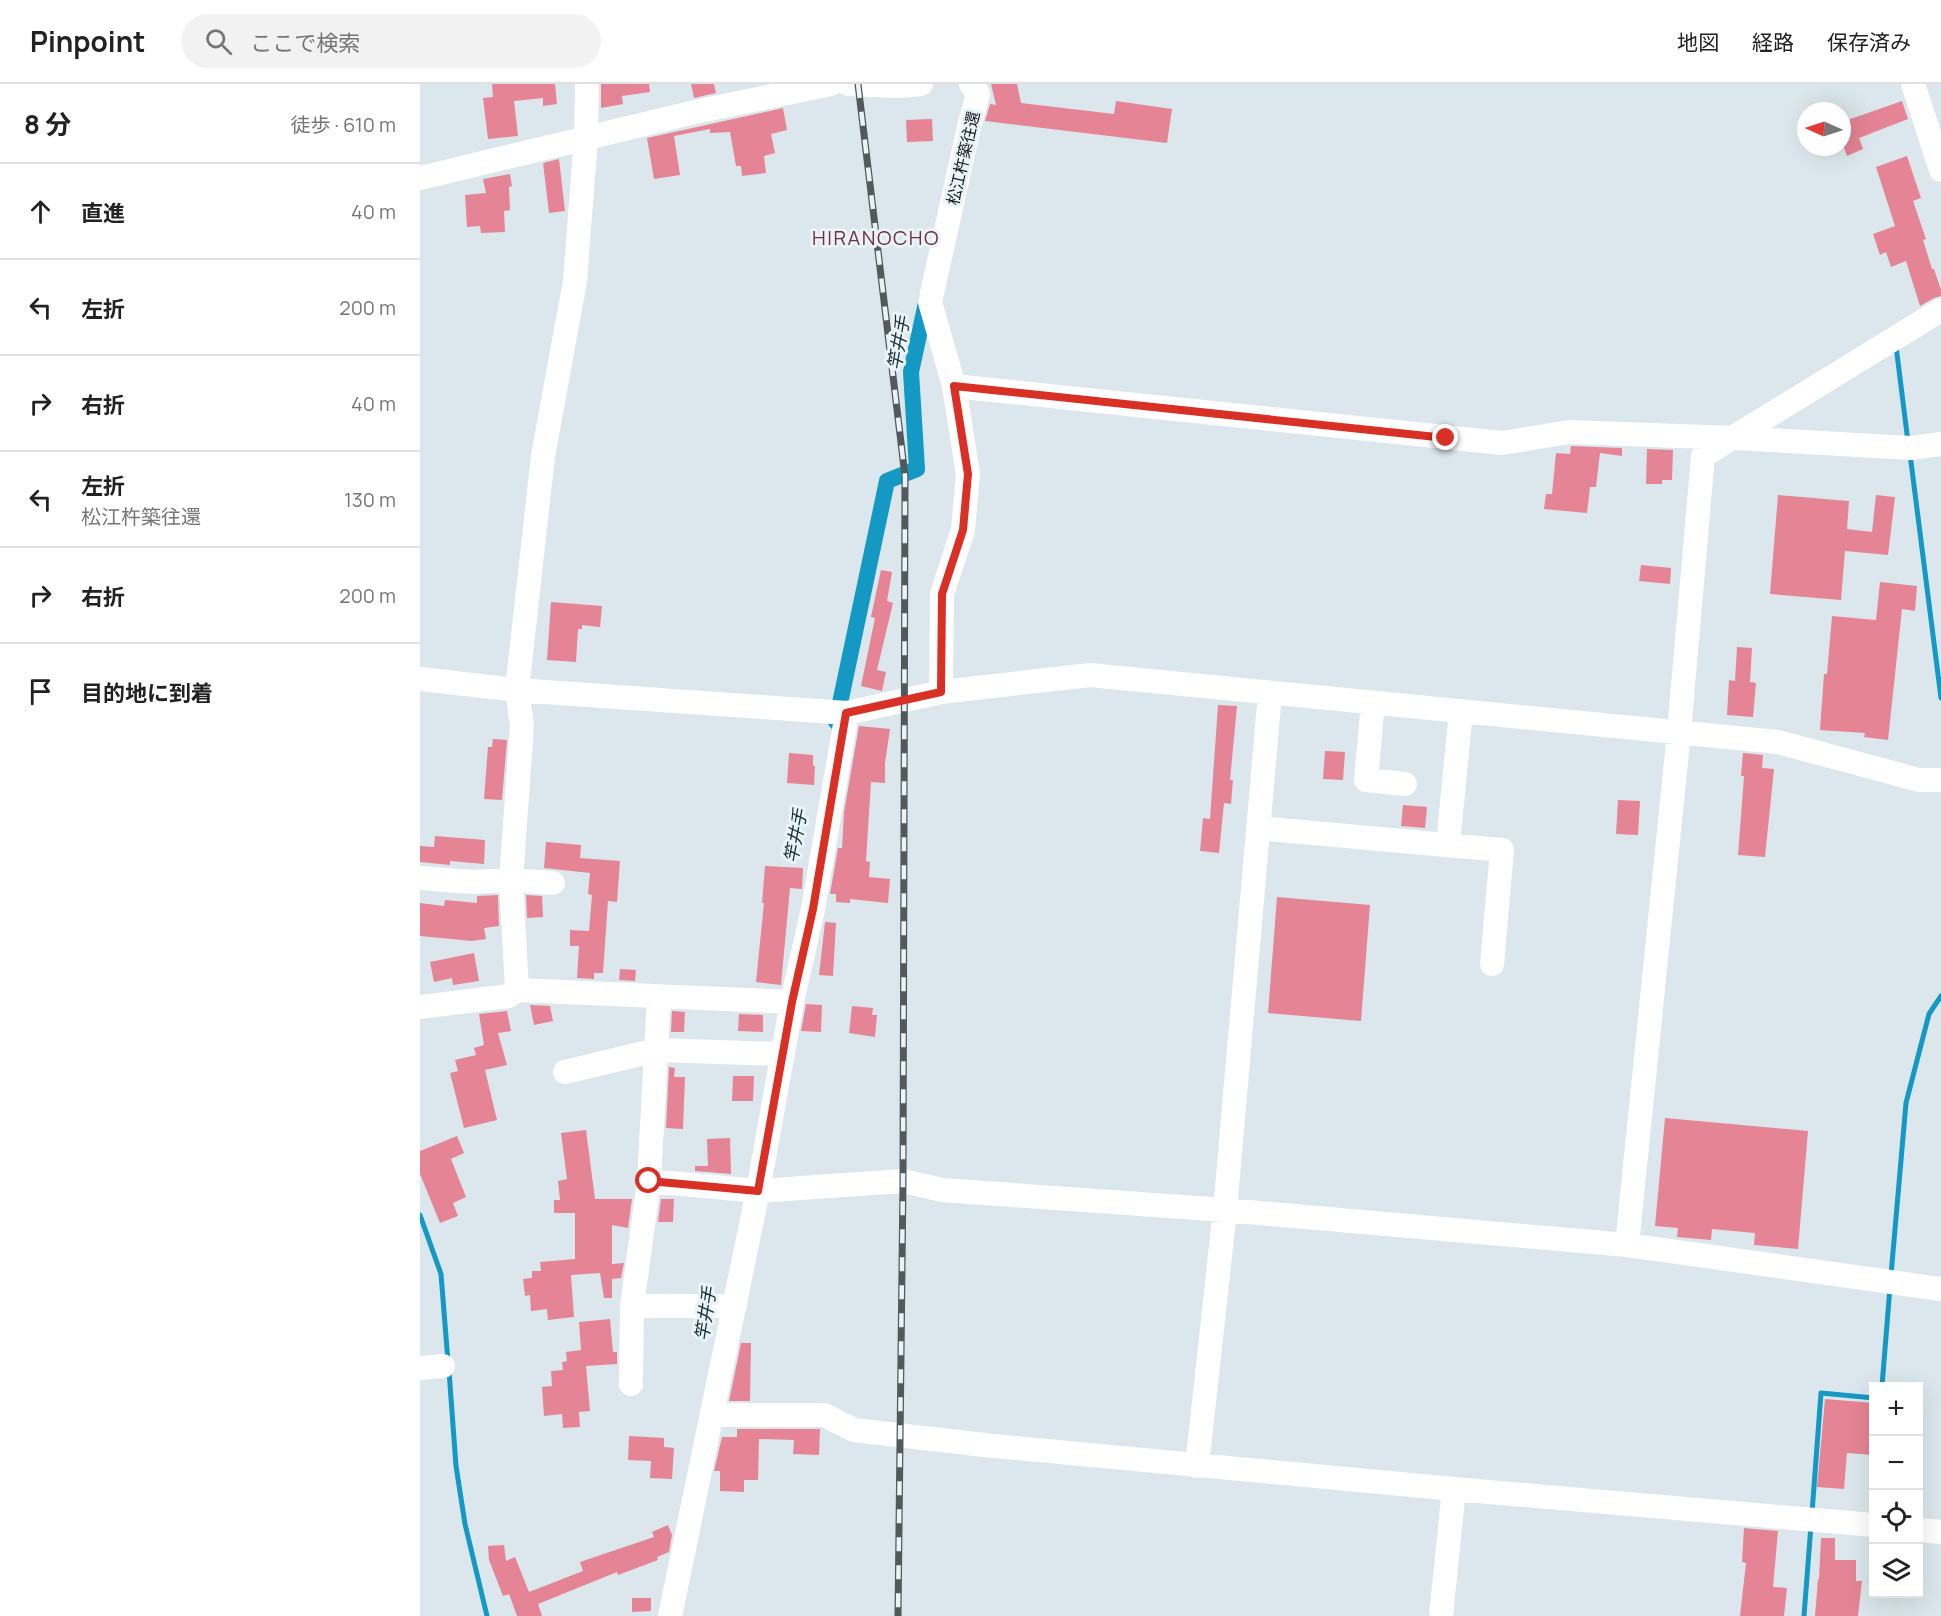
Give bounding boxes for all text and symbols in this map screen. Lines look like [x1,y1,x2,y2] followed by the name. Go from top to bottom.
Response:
[181,14,601,68] search box
[30,22,145,60] text: Pinpoint
[202,25,235,58] icon: search
[250,28,360,58] text: ここで検索
[1677,28,1719,56] text: 地図
[1752,28,1794,56] text: 経路
[1827,28,1911,56] text: 保存済み
[1797,102,1851,156] north arrow
[24,106,71,142] text: 8 分
[941,109,985,207] street label: 松江杵築往還
[290,111,396,138] text: 徒歩 · 610 m
[24,195,57,228] icon: ahead
[81,198,125,228] text: 直進
[351,198,396,225] text: 40 m
[812,224,940,251] district label: HIRANOCHO
[24,291,57,324] icon: left
[81,294,125,324] text: 左折
[339,294,396,321] text: 200 m
[882,313,915,371] water label: 竿井手
[24,387,57,420] icon: right
[81,390,125,420] text: 右折
[351,390,396,417] text: 40 m
[1432,424,1458,450] route end
[81,471,125,501] text: 左折
[24,483,57,516] icon: left
[344,486,396,513] text: 130 m
[81,503,201,530] text: 松江杵築往還
[24,579,57,612] icon: right
[81,582,125,612] text: 右折
[339,582,396,609] text: 200 m
[24,675,57,708] icon: arrive
[81,678,213,708] text: 目的地に到着
[778,806,812,865] water label: 竿井手
[635,1167,661,1193] route start
[689,1284,721,1342] water label: 竿井手
[1869,1382,1923,1598] map controls
[1869,1382,1923,1436] button: +
[1869,1436,1923,1490] button: −
[1869,1490,1923,1544] button: locate
[1869,1544,1923,1598] button: layers

